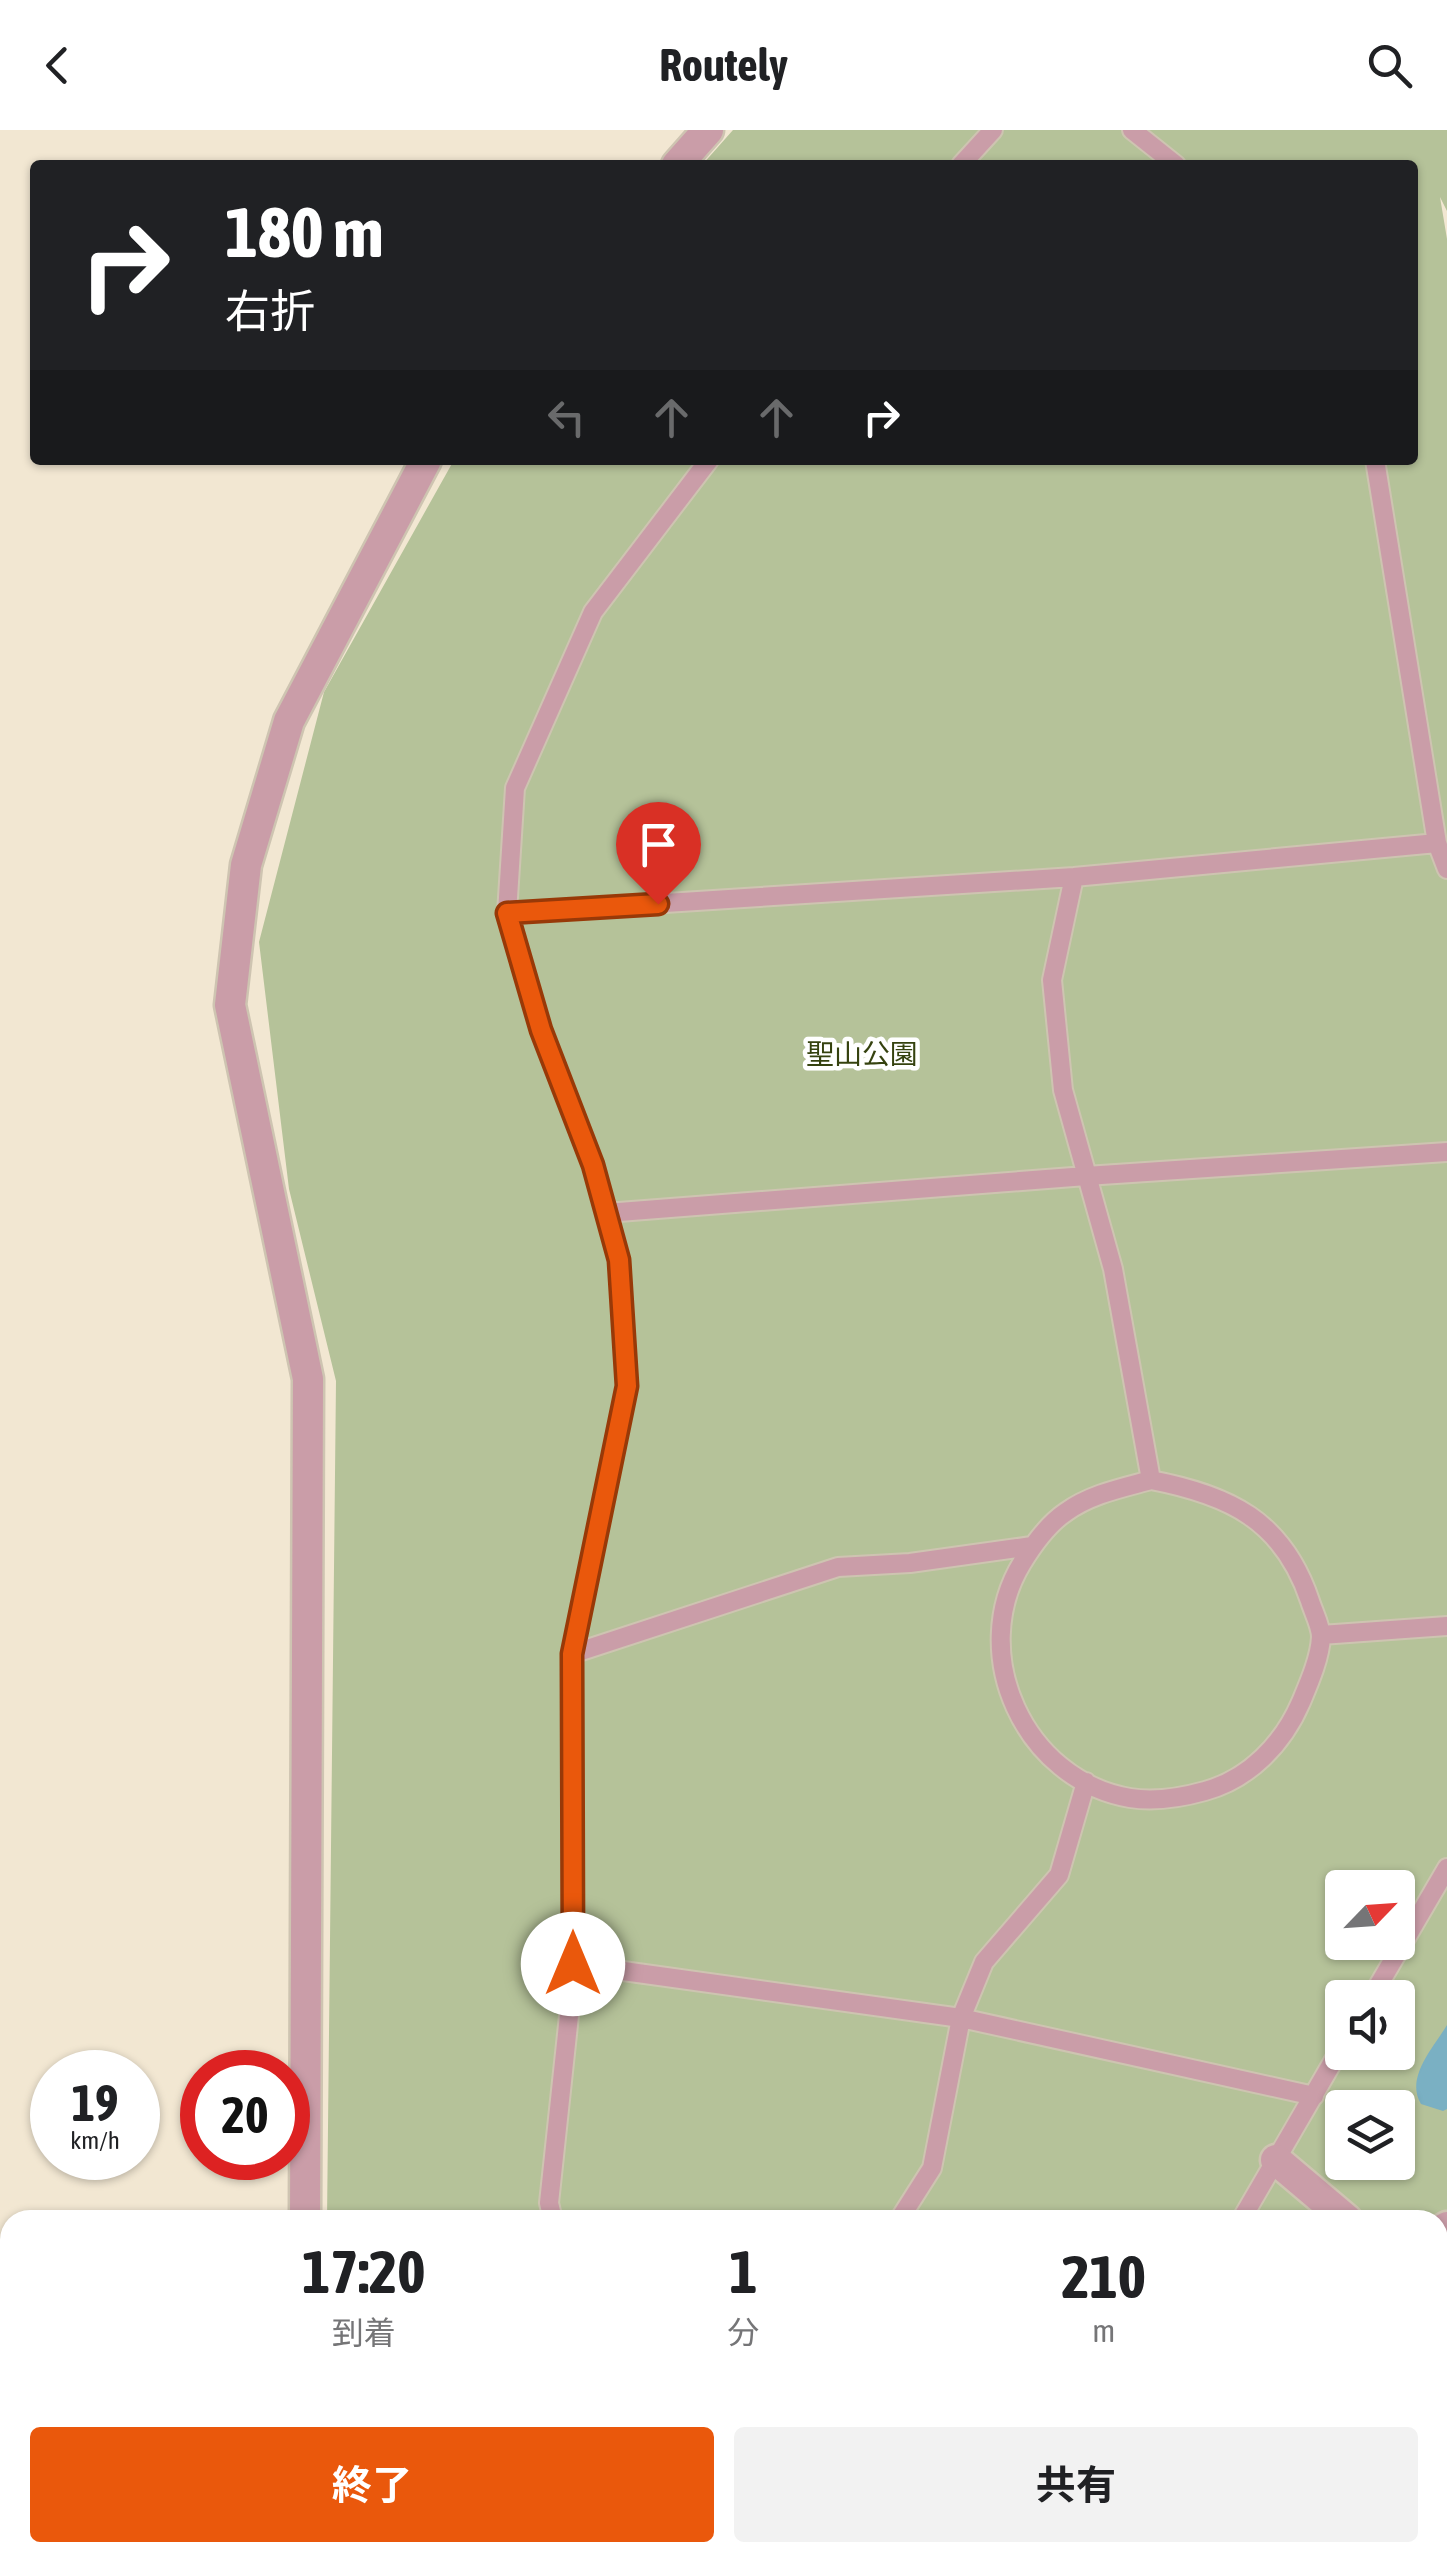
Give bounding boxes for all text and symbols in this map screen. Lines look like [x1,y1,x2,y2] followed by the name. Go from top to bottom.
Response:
[30,38,85,93] icon: back
[1362,38,1417,93] icon: search
[659,39,788,91] text: Routely
[225,192,384,272] text: 180 m
[60,200,190,330] icon: right
[225,285,315,337] text: 右折
[539,390,594,445] icon: left
[644,390,699,445] icon: ahead
[749,390,804,445] icon: ahead
[854,390,909,445] icon: right
[616,802,701,905] pin
[631,817,686,872] icon: arrive
[806,1038,918,1070] park label: 聖山公園
[1325,1870,1415,1960] north arrow
[1325,1870,1415,2180] map controls
[521,1912,625,2016] position arrow
[1325,1980,1415,2070] button: sound
[180,2050,310,2180] speed limit sign: 20
[71,2074,118,2132] text: 19
[1325,2090,1415,2180] button: layers
[70,2126,120,2154] text: km/h
[302,2237,425,2306] text: 17:20
[729,2237,758,2306] text: 1
[1061,2242,1146,2311] text: 210
[1092,2312,1115,2349] text: m
[332,2314,396,2351] text: 到着
[727,2314,759,2351] text: 分
[30,2427,714,2542] button: 終了
[734,2427,1418,2542] button: 共有

